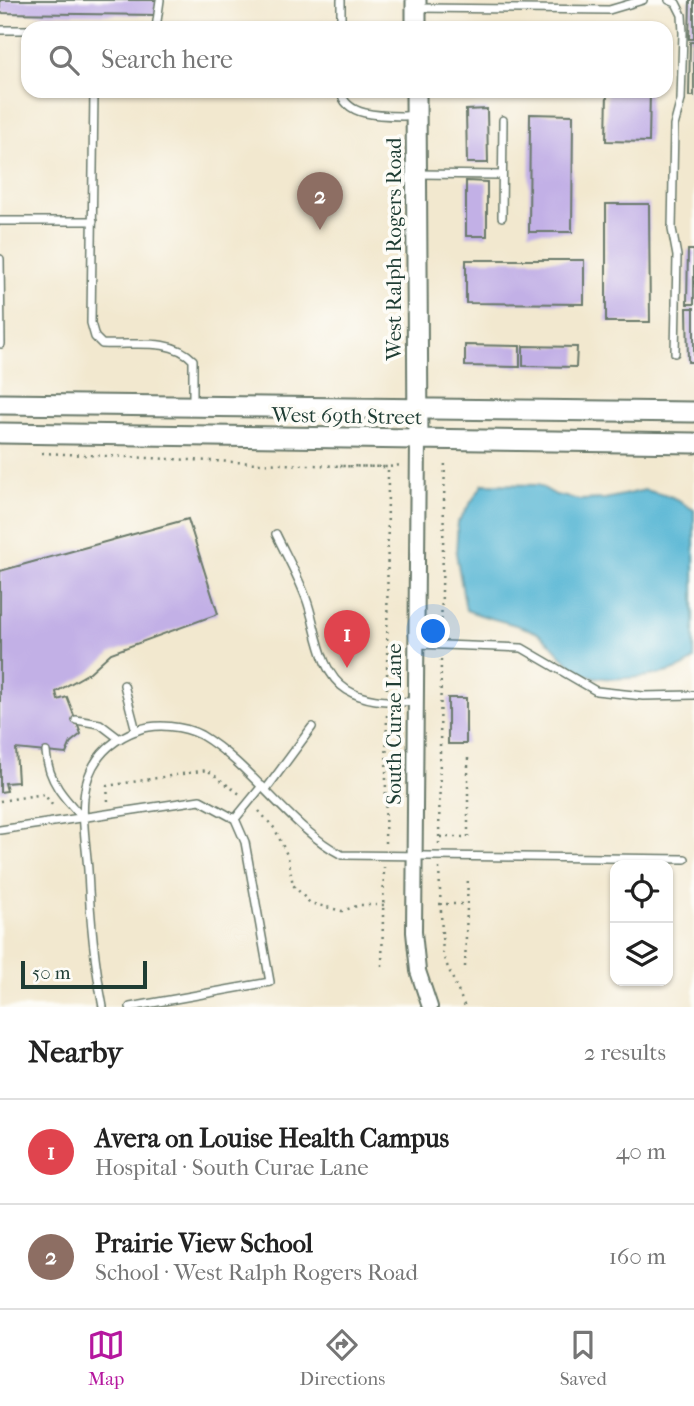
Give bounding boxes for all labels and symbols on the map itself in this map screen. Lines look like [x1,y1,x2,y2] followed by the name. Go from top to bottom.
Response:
[382,137,406,362] street label: West Ralph Rogers Road
[297,172,343,230] pin: 2
[270,403,423,429] street label: West 69th Street
[324,610,370,668] pin: 1
[416,614,450,648] your location
[382,643,406,805] street label: South Curae Lane
[21,958,147,990] scale bar

